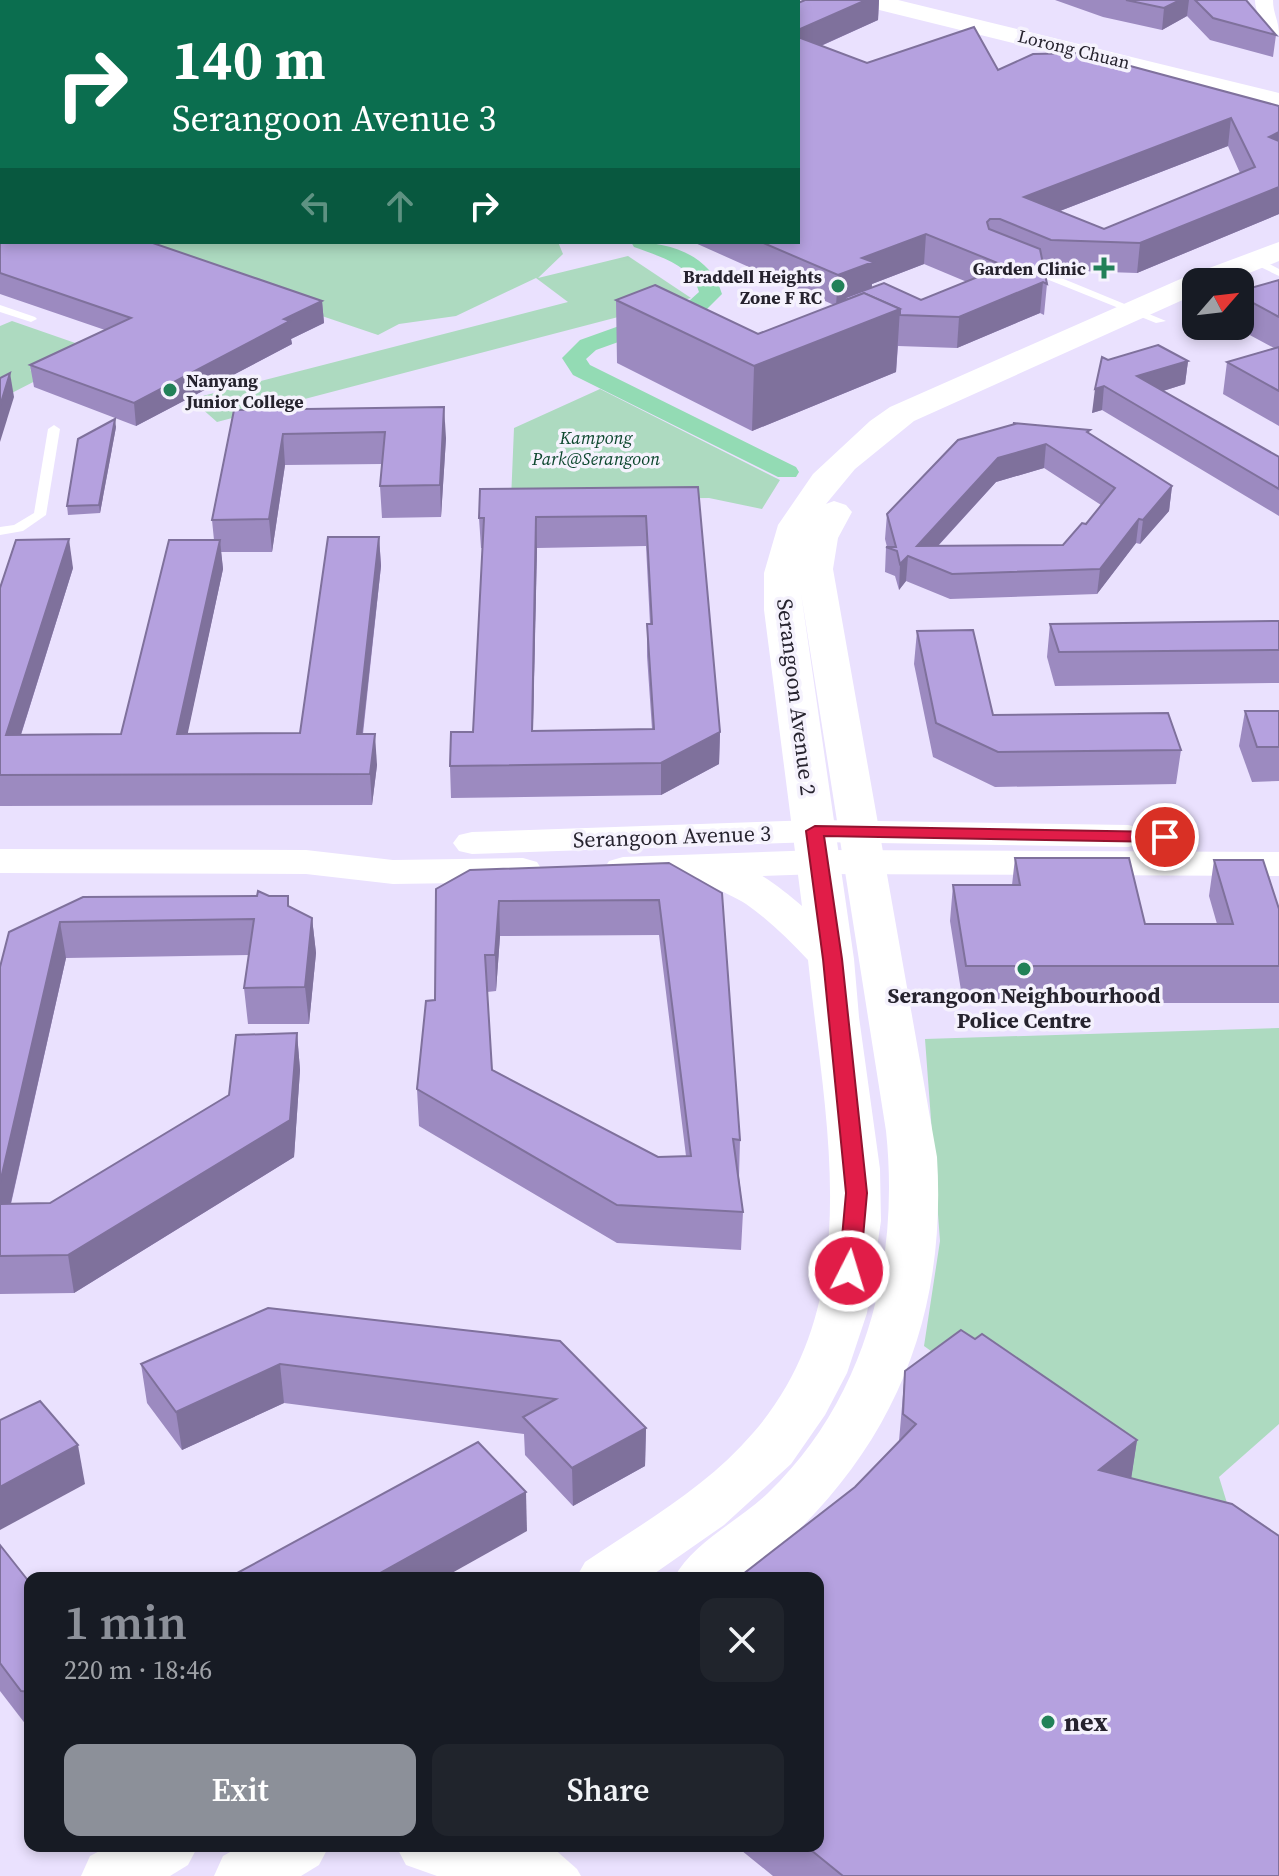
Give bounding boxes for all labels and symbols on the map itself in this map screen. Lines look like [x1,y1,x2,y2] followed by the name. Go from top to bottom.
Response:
[1015,23,1133,75] street label: Lorong Chuan
[973,256,1086,281] place label: Garden Clinic
[1093,257,1115,279] marker: Garden Clinic
[683,264,822,310] place label: Braddell Heights Zone F RC
[1182,268,1254,340] north arrow
[829,277,847,295] marker: Braddell Heights Zone F RC
[185,368,304,414] place label: Nanyang Junior College
[161,381,179,399] marker: Nanyang Junior College
[531,425,660,471] park label: Kampong Park@Serangoon
[770,597,824,797] street label: Serangoon Avenue 2
[1131,803,1199,871] pin
[572,818,772,854] street label: Serangoon Avenue 3
[1015,960,1033,978] marker: Serangoon Neighbourhood Police Centre
[888,980,1160,1035] place label: Serangoon Neighbourhood Police Centre
[807,1229,891,1313] position arrow
[1064,1704,1108,1740] place label: nex
[1039,1713,1057,1731] marker: nex

